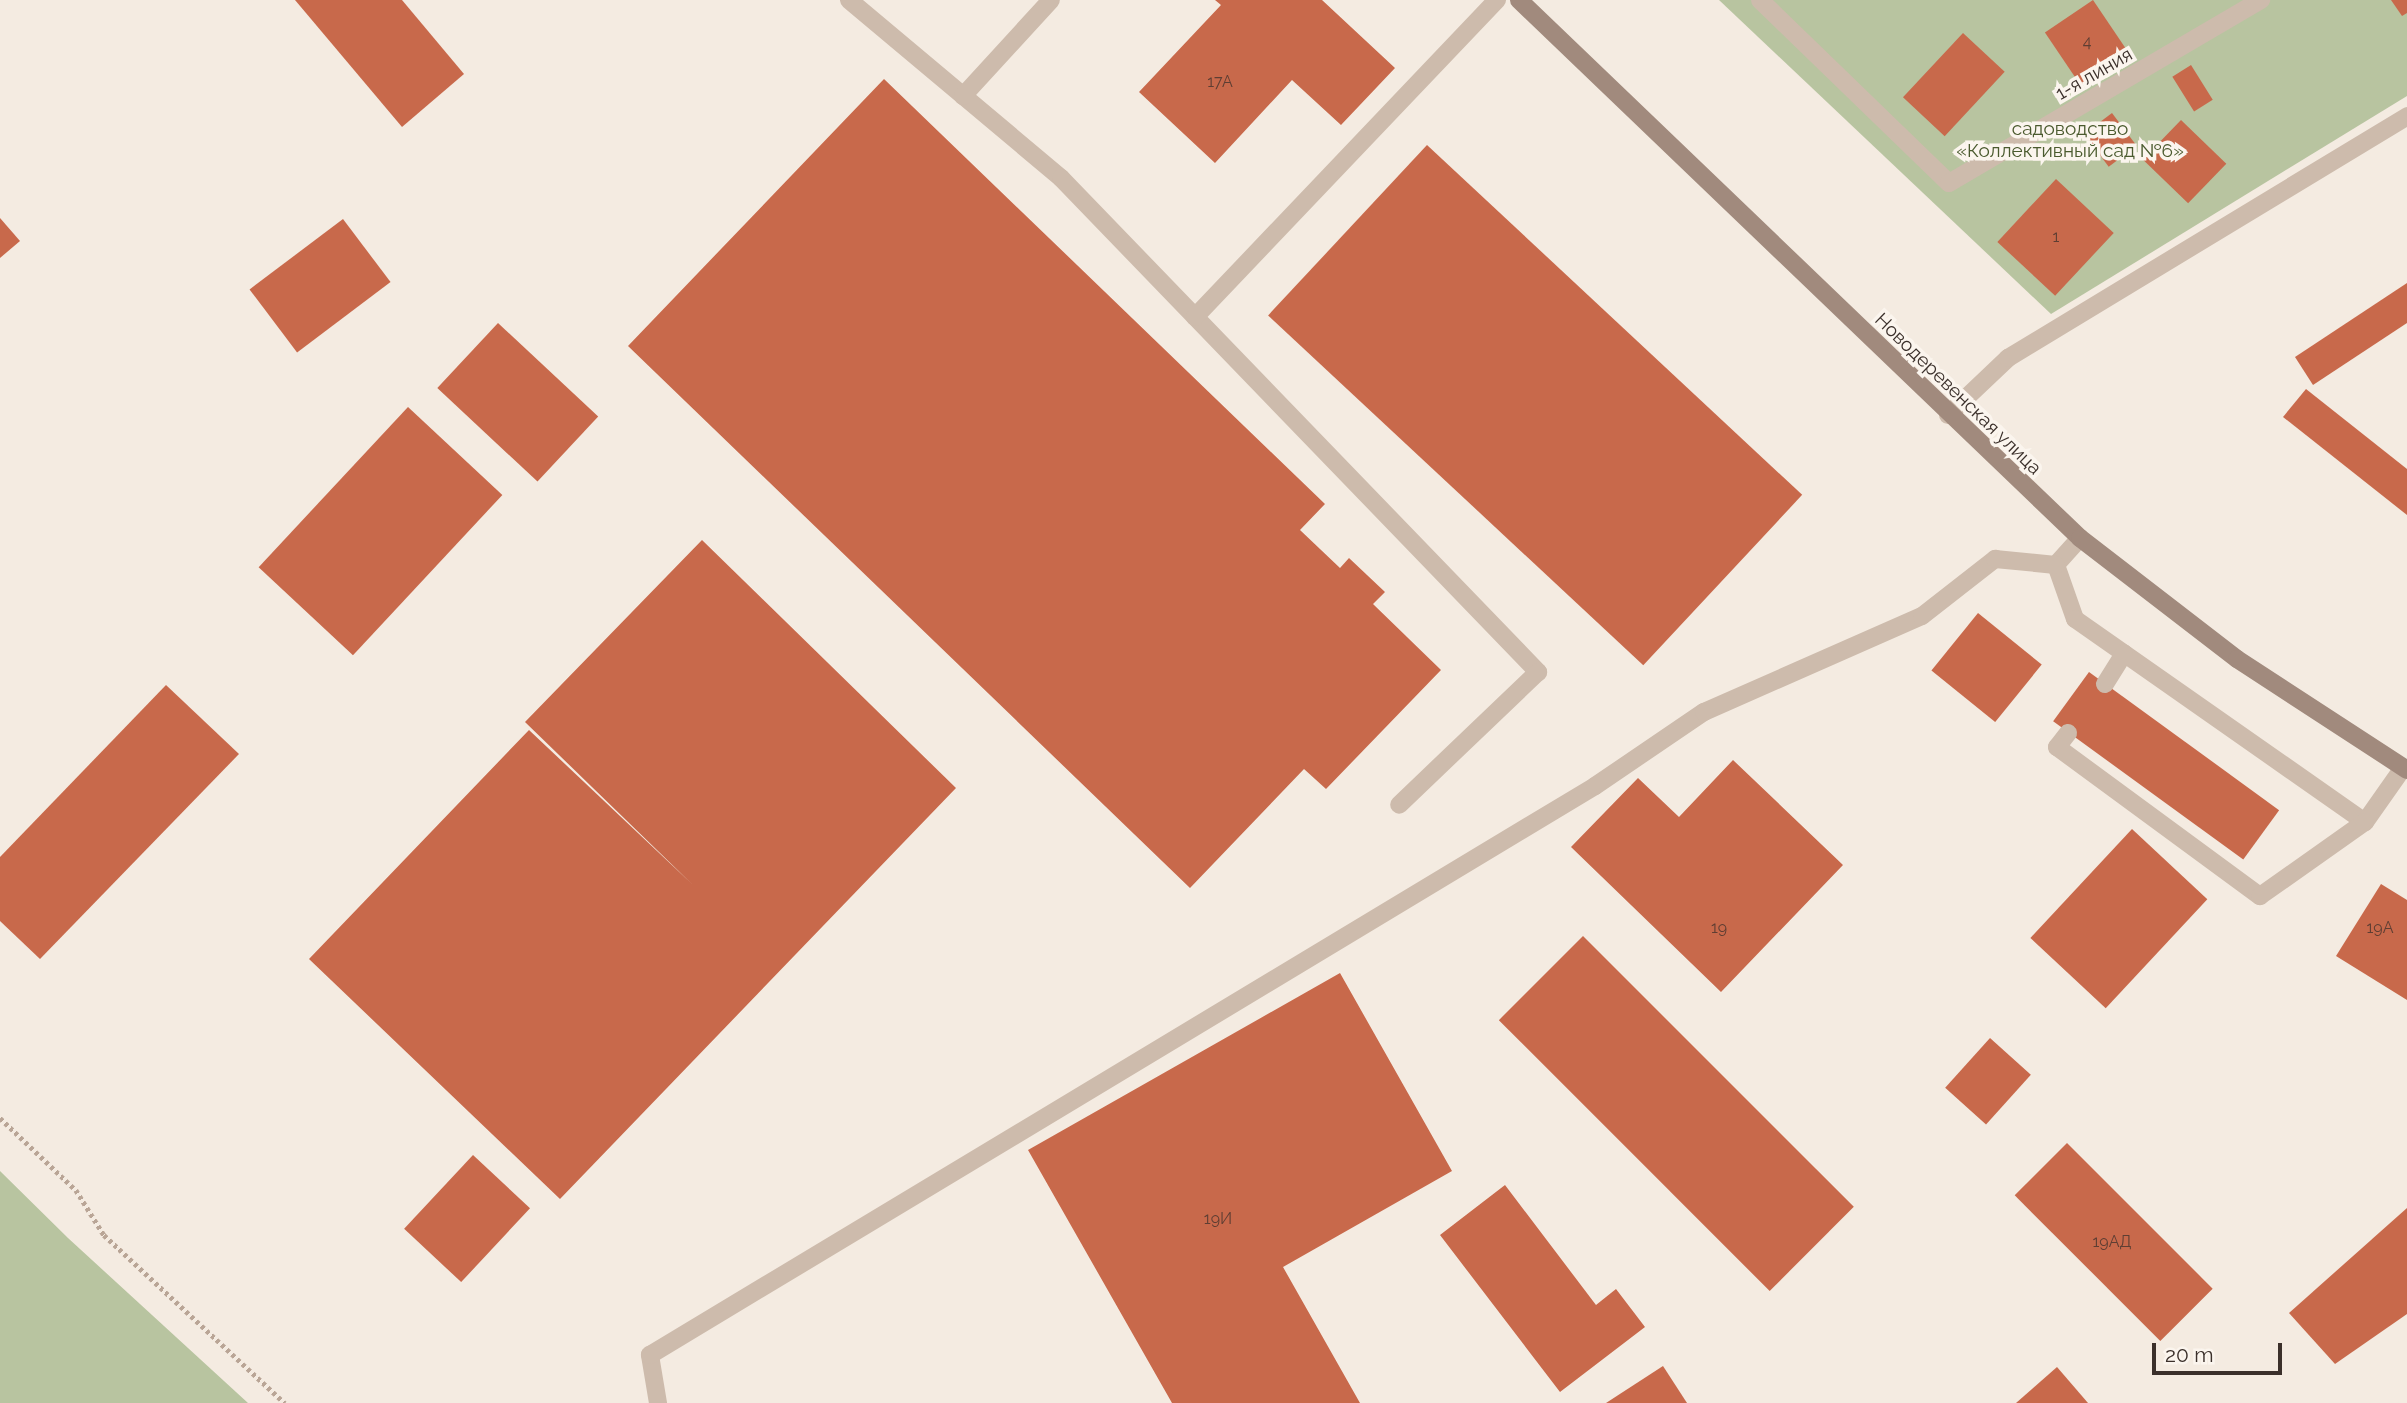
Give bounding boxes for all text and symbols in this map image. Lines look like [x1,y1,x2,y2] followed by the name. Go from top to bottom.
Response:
[2083,32,2091,52] house number: 4
[2052,43,2136,105] street label: 1-я линия
[1207,72,1233,92] house number: 17А
[1956,118,2184,162] park label: садоводство «Коллективный сад №6»
[2053,227,2059,247] house number: 1
[1870,308,2046,480] street label: Новодеревенская улица
[1711,918,1727,938] house number: 19
[2366,918,2394,938] house number: 19А
[1204,1209,1232,1229] house number: 19И
[2092,1232,2132,1252] house number: 19АД
[2155,1330,2284,1374] scale bar
[2165,1342,2213,1367] text: 20 m

